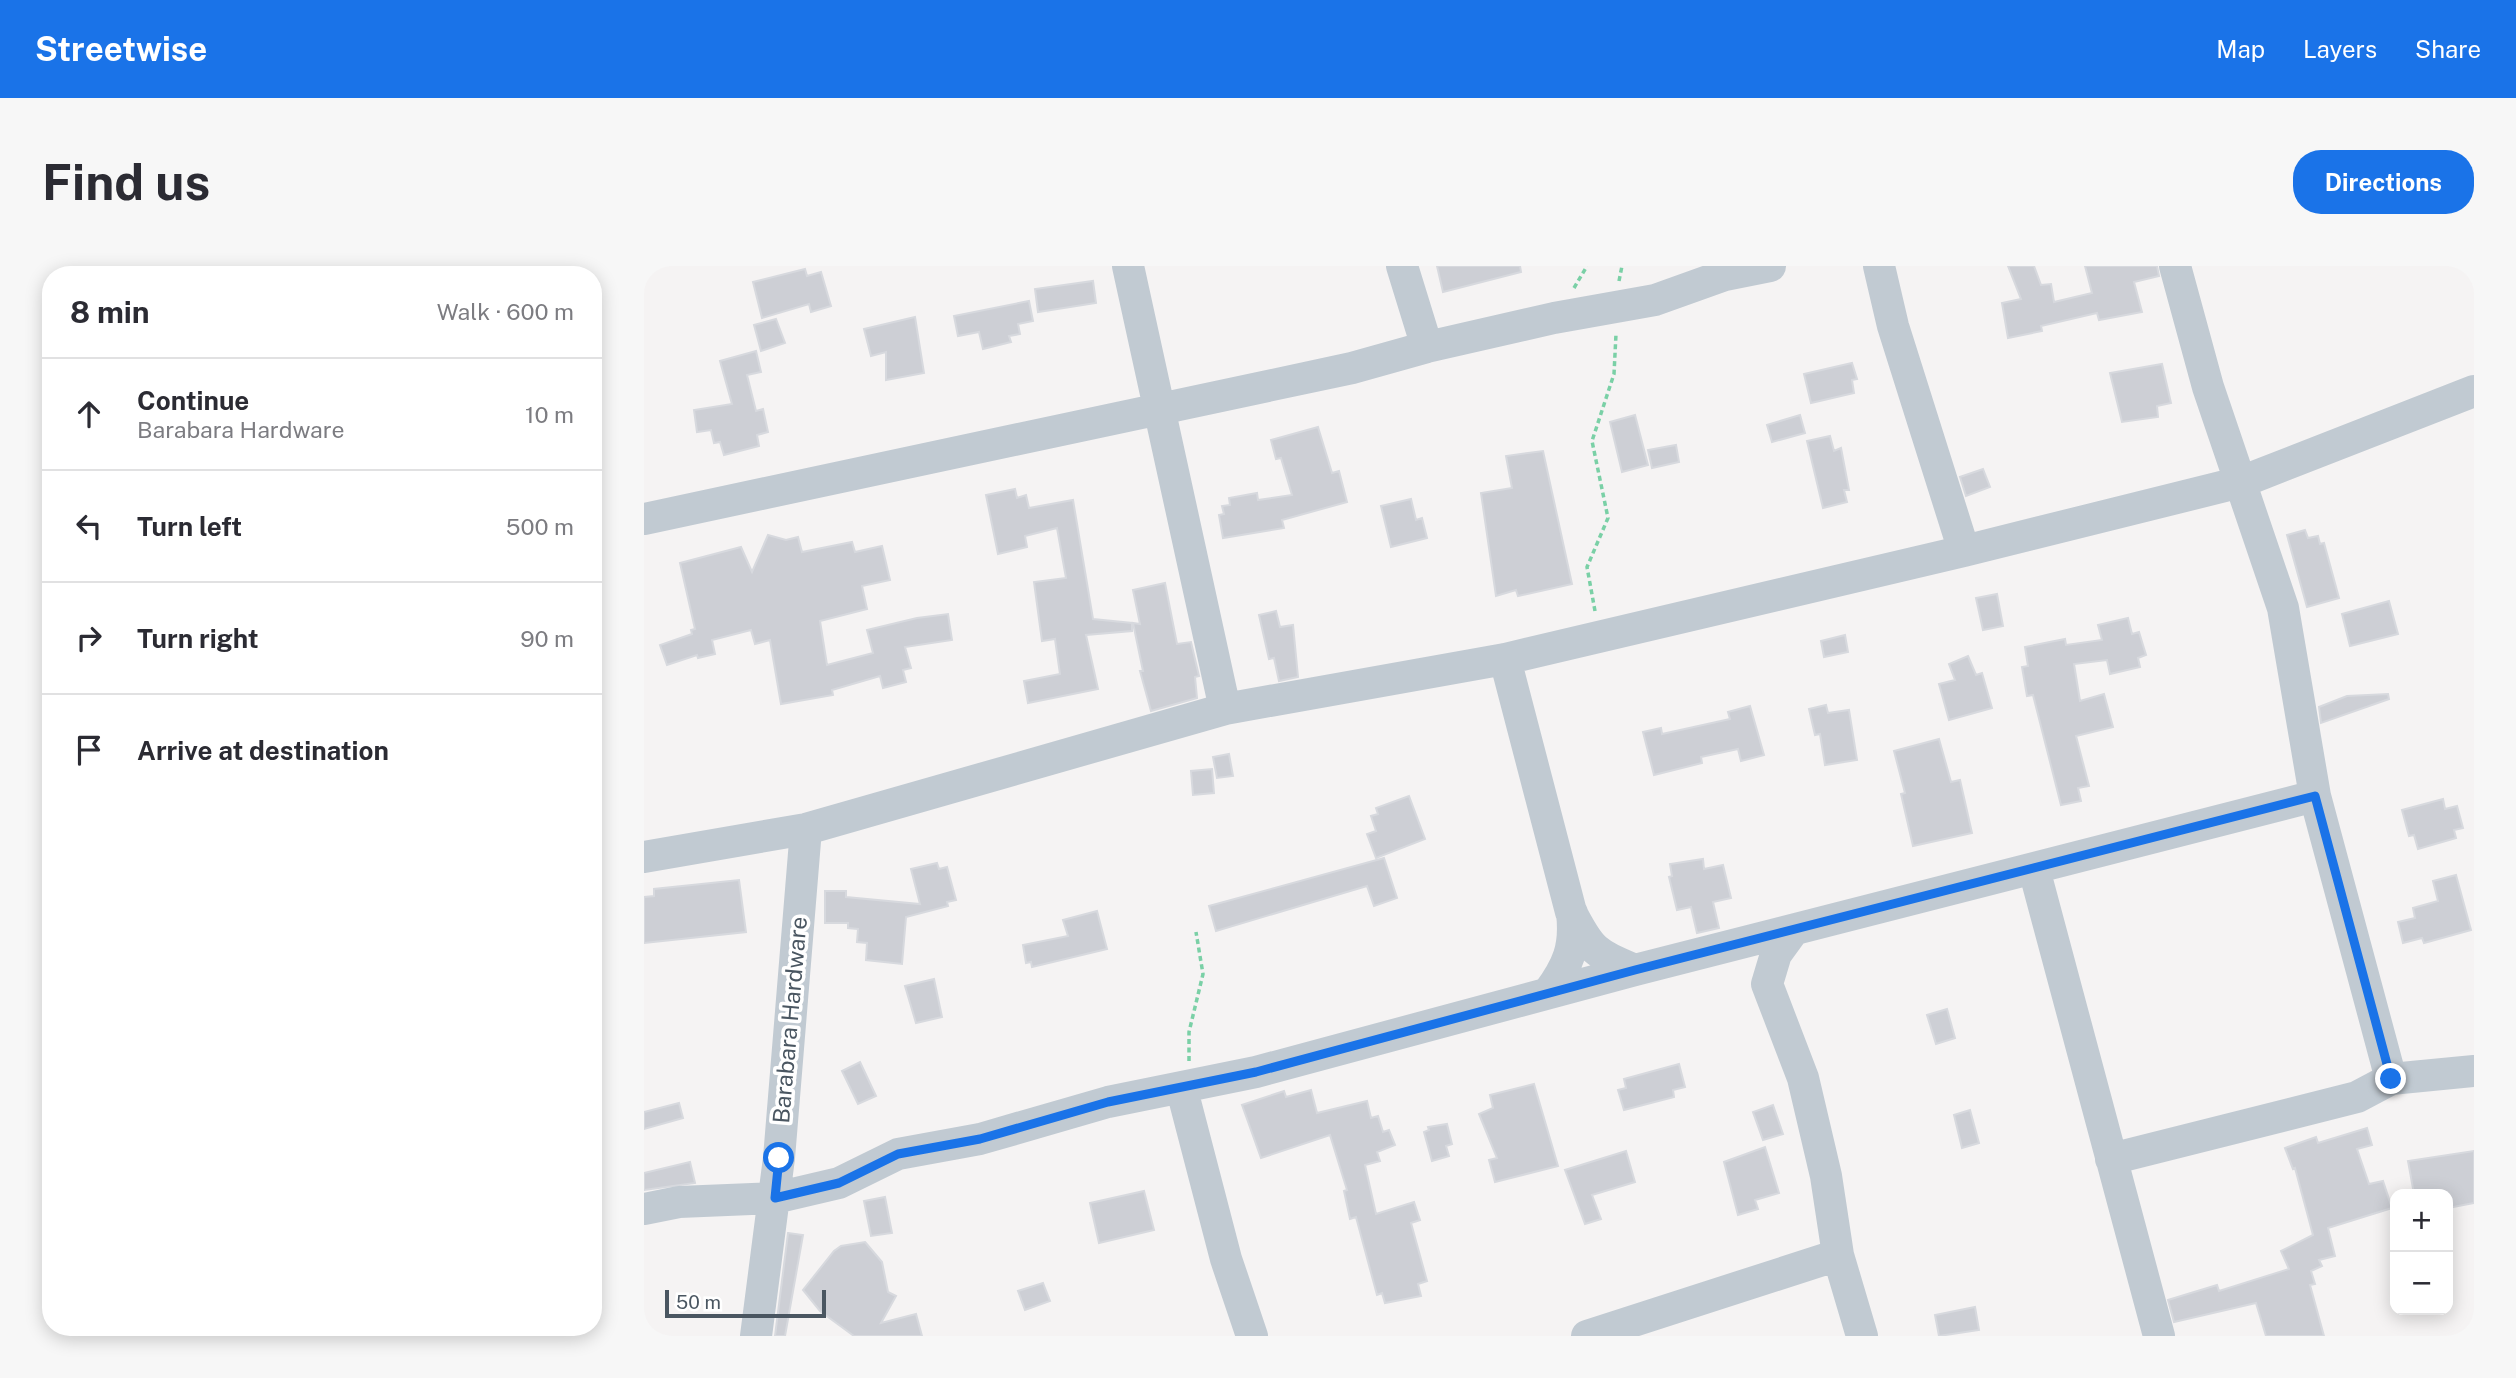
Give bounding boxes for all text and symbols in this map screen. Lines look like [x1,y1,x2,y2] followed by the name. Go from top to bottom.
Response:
[35,30,207,68] text: Streetwise
[2216,35,2265,63] text: Map
[2303,35,2377,63] text: Layers
[2415,35,2481,63] text: Share
[2293,150,2474,214] button: Directions
[42,153,210,211] text: Find us
[70,294,150,330] text: 8 min
[437,298,574,325] text: Walk · 600 m
[137,385,249,416] text: Continue
[70,395,108,433] icon: ahead
[525,401,574,428] text: 10 m
[137,416,345,443] text: Barabara Hardware
[70,507,108,545] icon: left
[137,511,242,542] text: Turn left
[506,513,574,540] text: 500 m
[70,619,108,657] icon: right
[137,623,259,654] text: Turn right
[520,625,574,652] text: 90 m
[70,731,108,769] icon: arrive
[137,735,389,766] text: Arrive at destination
[767,915,812,1125] street label: Barabara Hardware
[2375,1063,2406,1094] route end
[763,1142,794,1173] route start
[2390,1189,2453,1315] map controls
[2390,1189,2453,1252] button: +
[2390,1252,2453,1315] button: −
[665,1287,826,1319] scale bar
[676,1291,721,1313] text: 50 m

